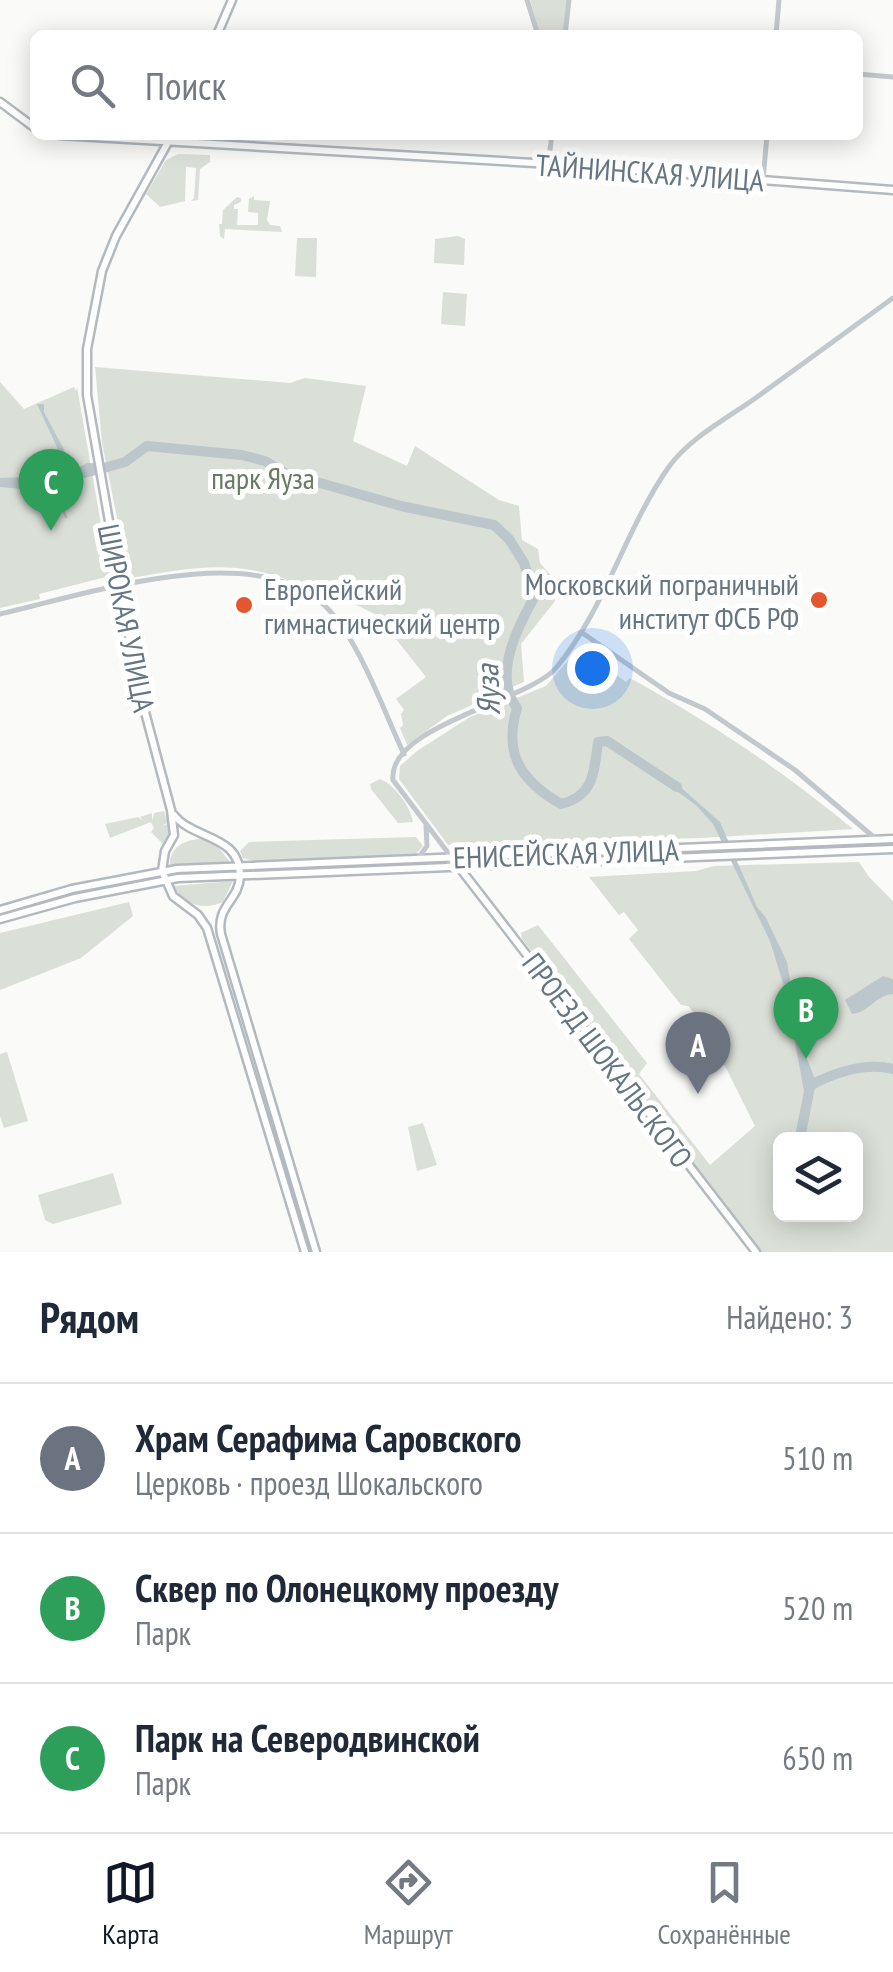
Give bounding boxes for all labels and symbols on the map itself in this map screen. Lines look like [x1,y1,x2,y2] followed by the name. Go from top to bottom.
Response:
[535,145,766,199] street label: ТАЙНИНСКАЯ УЛИЦА
[18,448,84,531] pin: C
[211,458,315,497] park label: парк Яуза
[90,521,164,716] street label: ШИРОКАЯ УЛИЦА
[525,564,799,637] place label: Московский пограничный институт ФСБ РФ
[264,569,500,642] place label: Европейский гимнастический центр
[808,589,830,611] marker: Московский пограничный институт ФСБ РФ
[233,594,255,616] marker: Европейский гимнастический центр
[567,643,618,694] your location
[465,662,509,716] water label: Яуза
[453,830,680,876] street label: ЕНИСЕЙСКАЯ УЛИЦА
[514,945,702,1175] street label: ПРОЕЗД ШОКАЛЬСКОГО
[774,976,838,1059] pin: B
[666,1012,730,1094] pin: A

